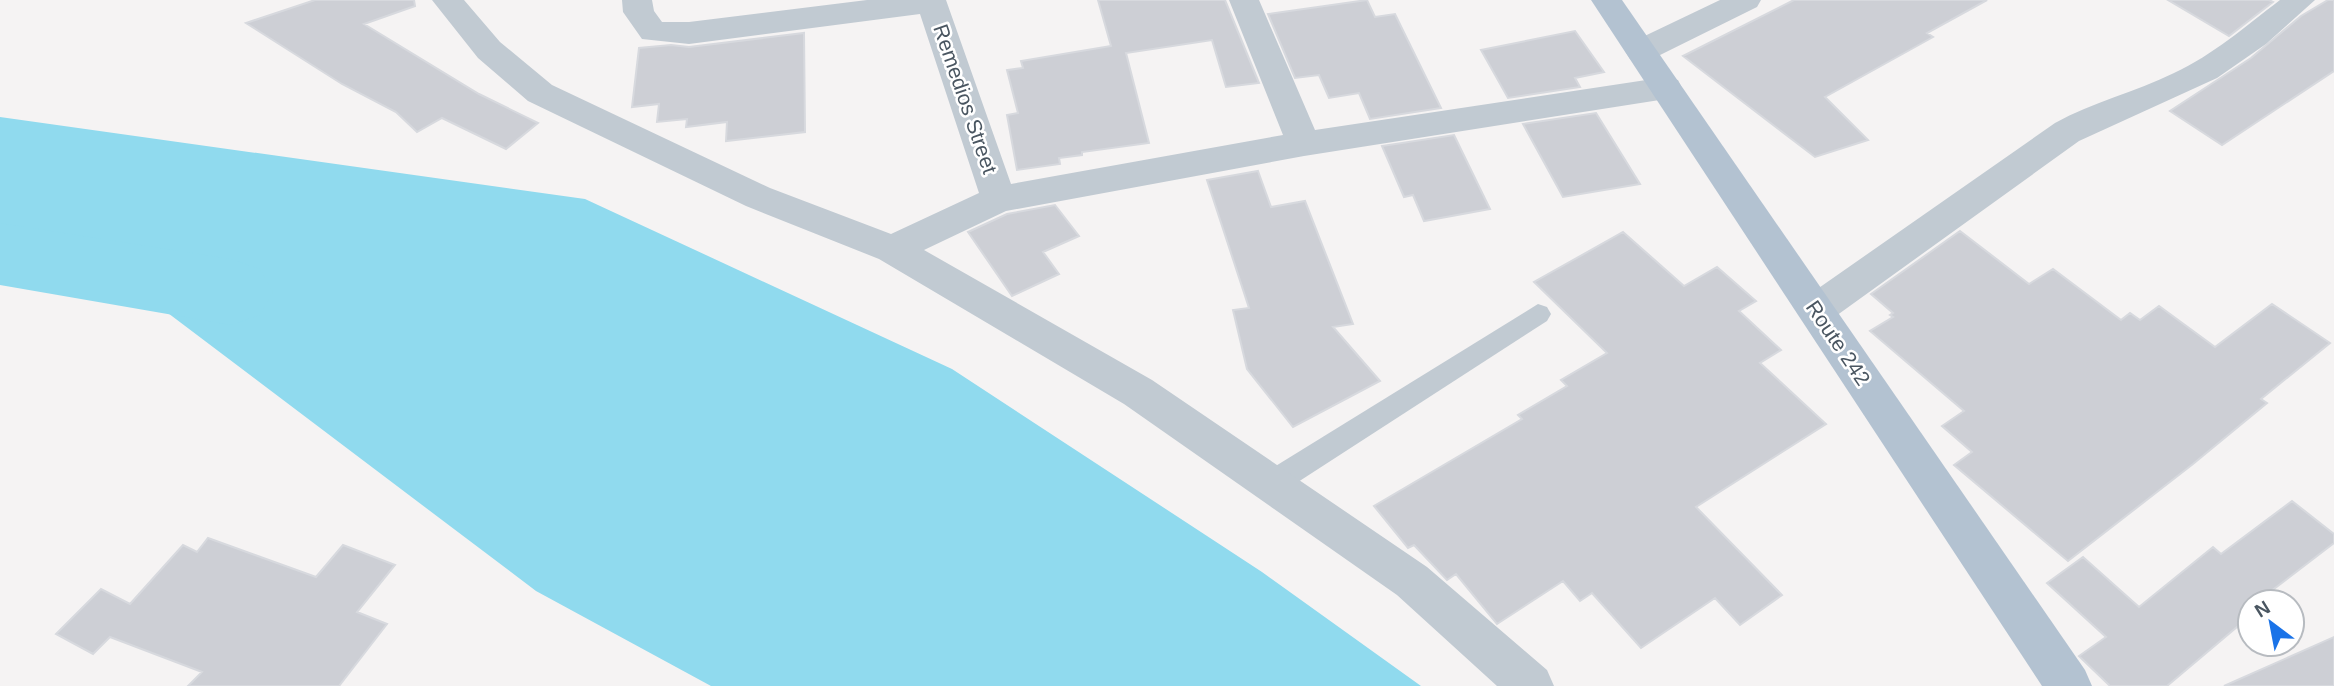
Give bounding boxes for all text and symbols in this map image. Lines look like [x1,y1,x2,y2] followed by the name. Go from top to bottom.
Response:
[929,21,1002,177] street label: Remedios Street
[1802,296,1875,389] street label: Route 242
[2236,588,2306,658] north arrow
[2251,596,2274,622] text: N

